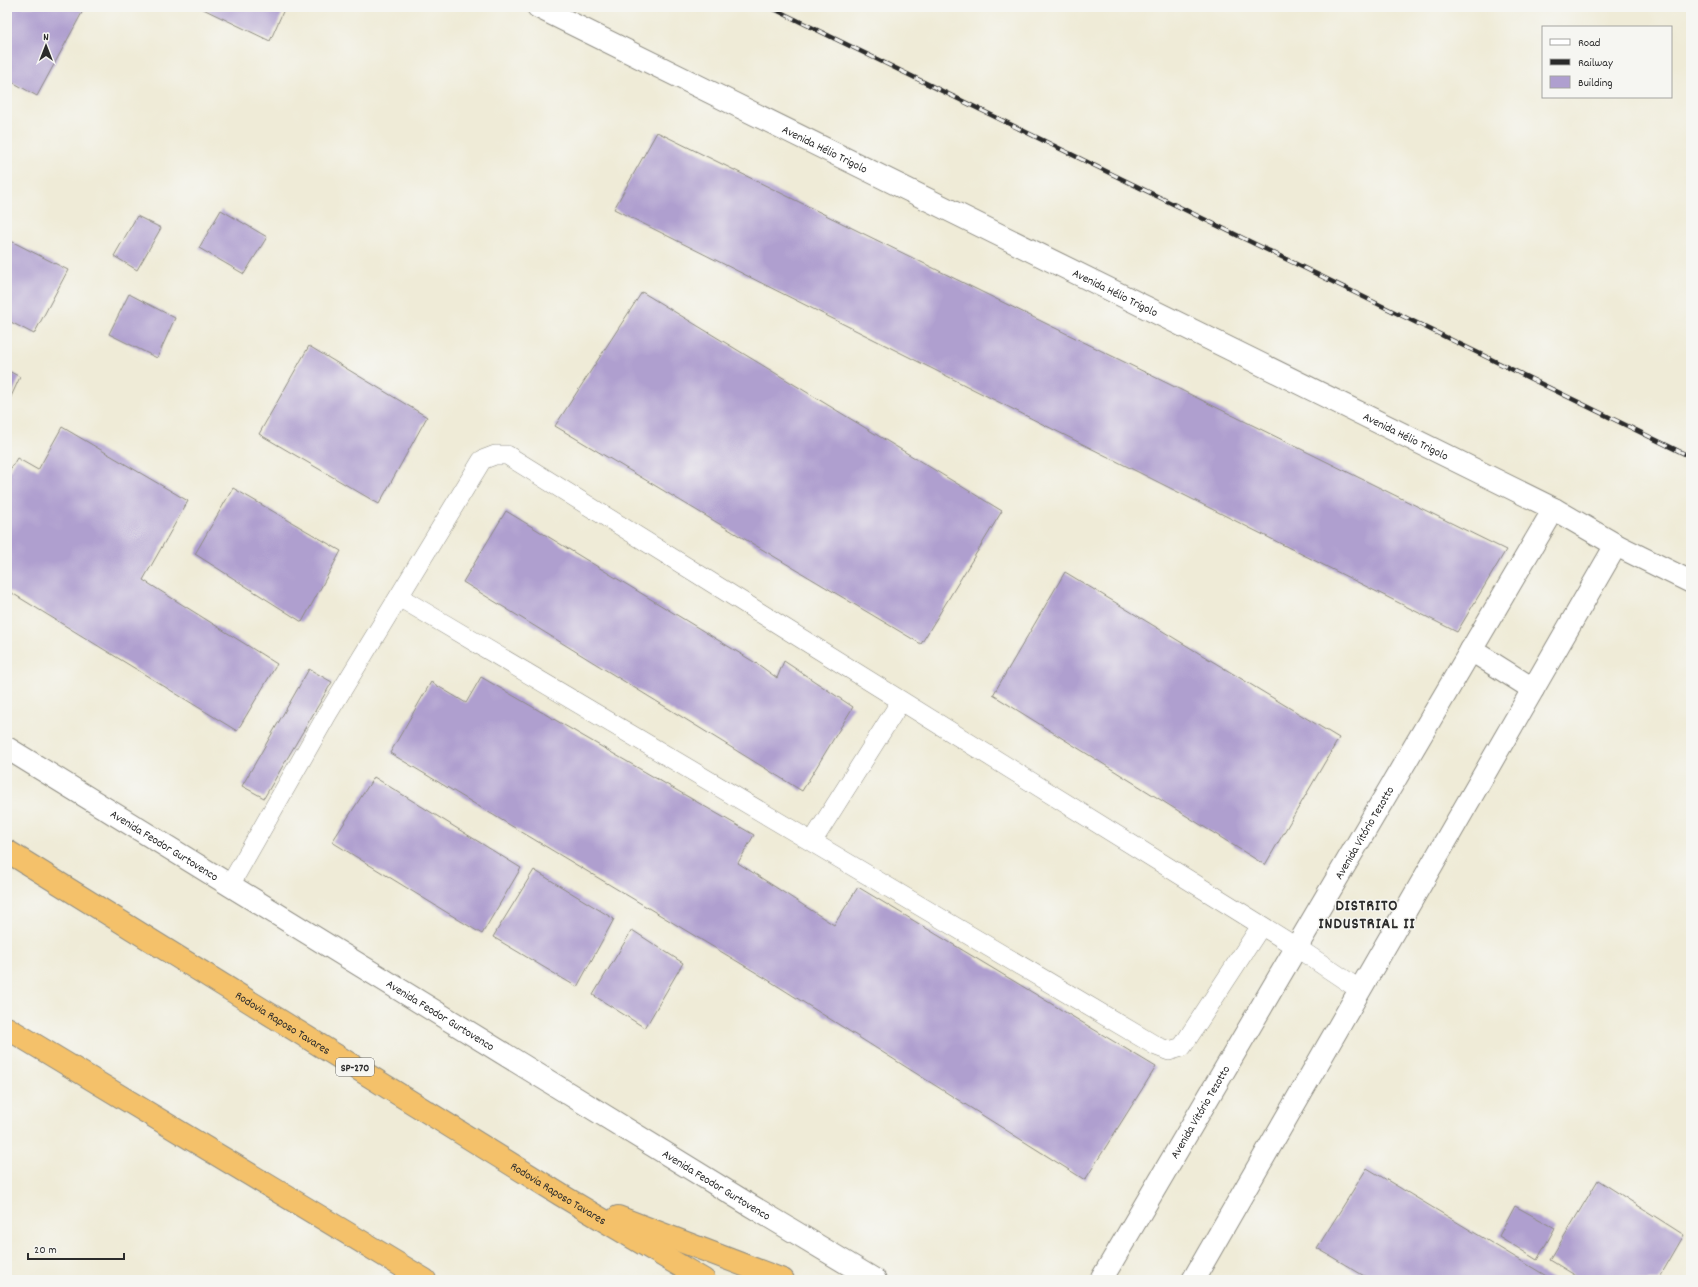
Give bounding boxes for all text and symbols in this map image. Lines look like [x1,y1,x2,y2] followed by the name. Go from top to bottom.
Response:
[26,26,66,66] north arrow
[1542,26,1672,98] legend
[43,30,49,46] text: N
[1578,35,1600,52] text: Road
[1578,55,1614,72] text: Railway
[1578,75,1613,92] text: Building
[779,122,870,178] street label: Avenida Hélio Trigolo
[1069,265,1160,322] street label: Avenida Hélio Trigolo
[1360,409,1451,465] street label: Avenida Hélio Trigolo
[1331,784,1399,883] street label: Avenida Vitório Tezotto
[106,806,221,886] street label: Avenida Feodor Gurtovenco
[1319,895,1415,936] district label: DISTRITO INDUSTRIAL II
[382,976,497,1056] street label: Avenida Feodor Gurtovenco
[231,988,333,1060] street label: Rodovia Raposo Tavares
[336,1058,374,1076] road number: SP-270
[1167,1063,1235,1162] street label: Avenida Vitório Tezotto
[658,1146,773,1225] street label: Avenida Feodor Gurtovenco
[507,1159,609,1230] street label: Rodovia Raposo Tavares
[28,1235,124,1261] scale bar
[34,1242,57,1259] text: 20 m

